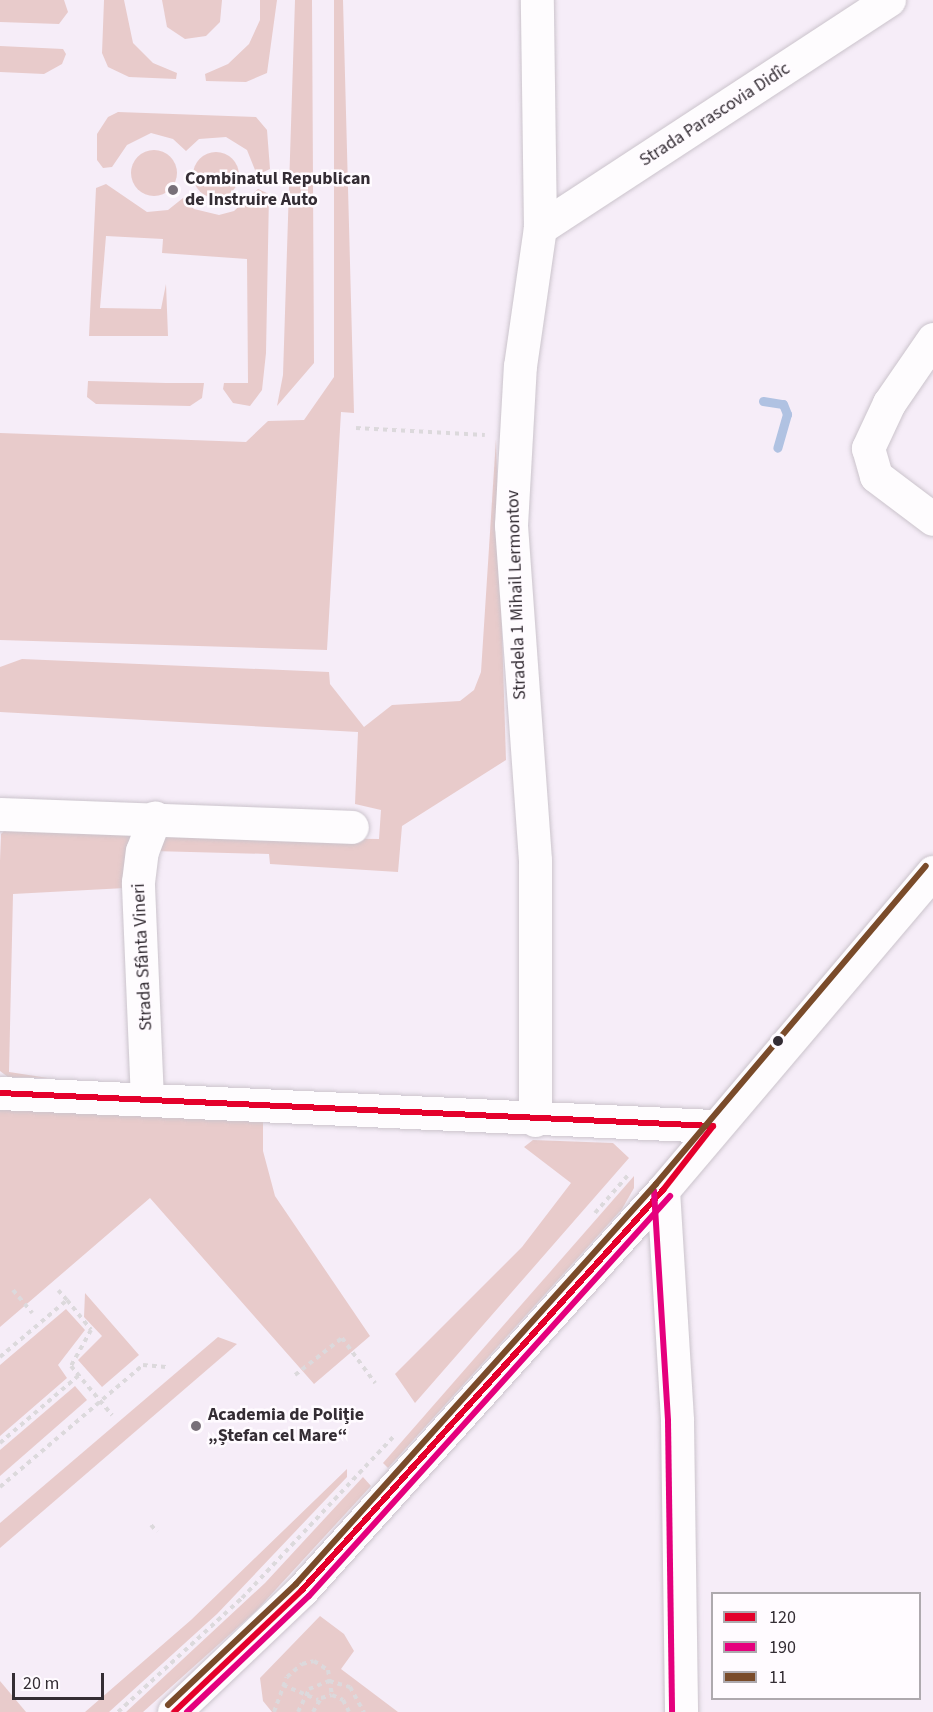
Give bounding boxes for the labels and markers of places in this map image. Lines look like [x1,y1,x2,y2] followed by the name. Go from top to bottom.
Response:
[185,169,371,212] place label: Combinatul Republican de Instruire Auto
[166,183,180,197] marker: Combinatul Republican de Instruire Auto
[772,1035,784,1047] unlabelled marker
[208,1405,364,1448] place label: Academia de Poliție „Ștefan cel Mare“
[189,1419,203,1433] marker: Academia de Poliție „Ștefan cel Mare“

